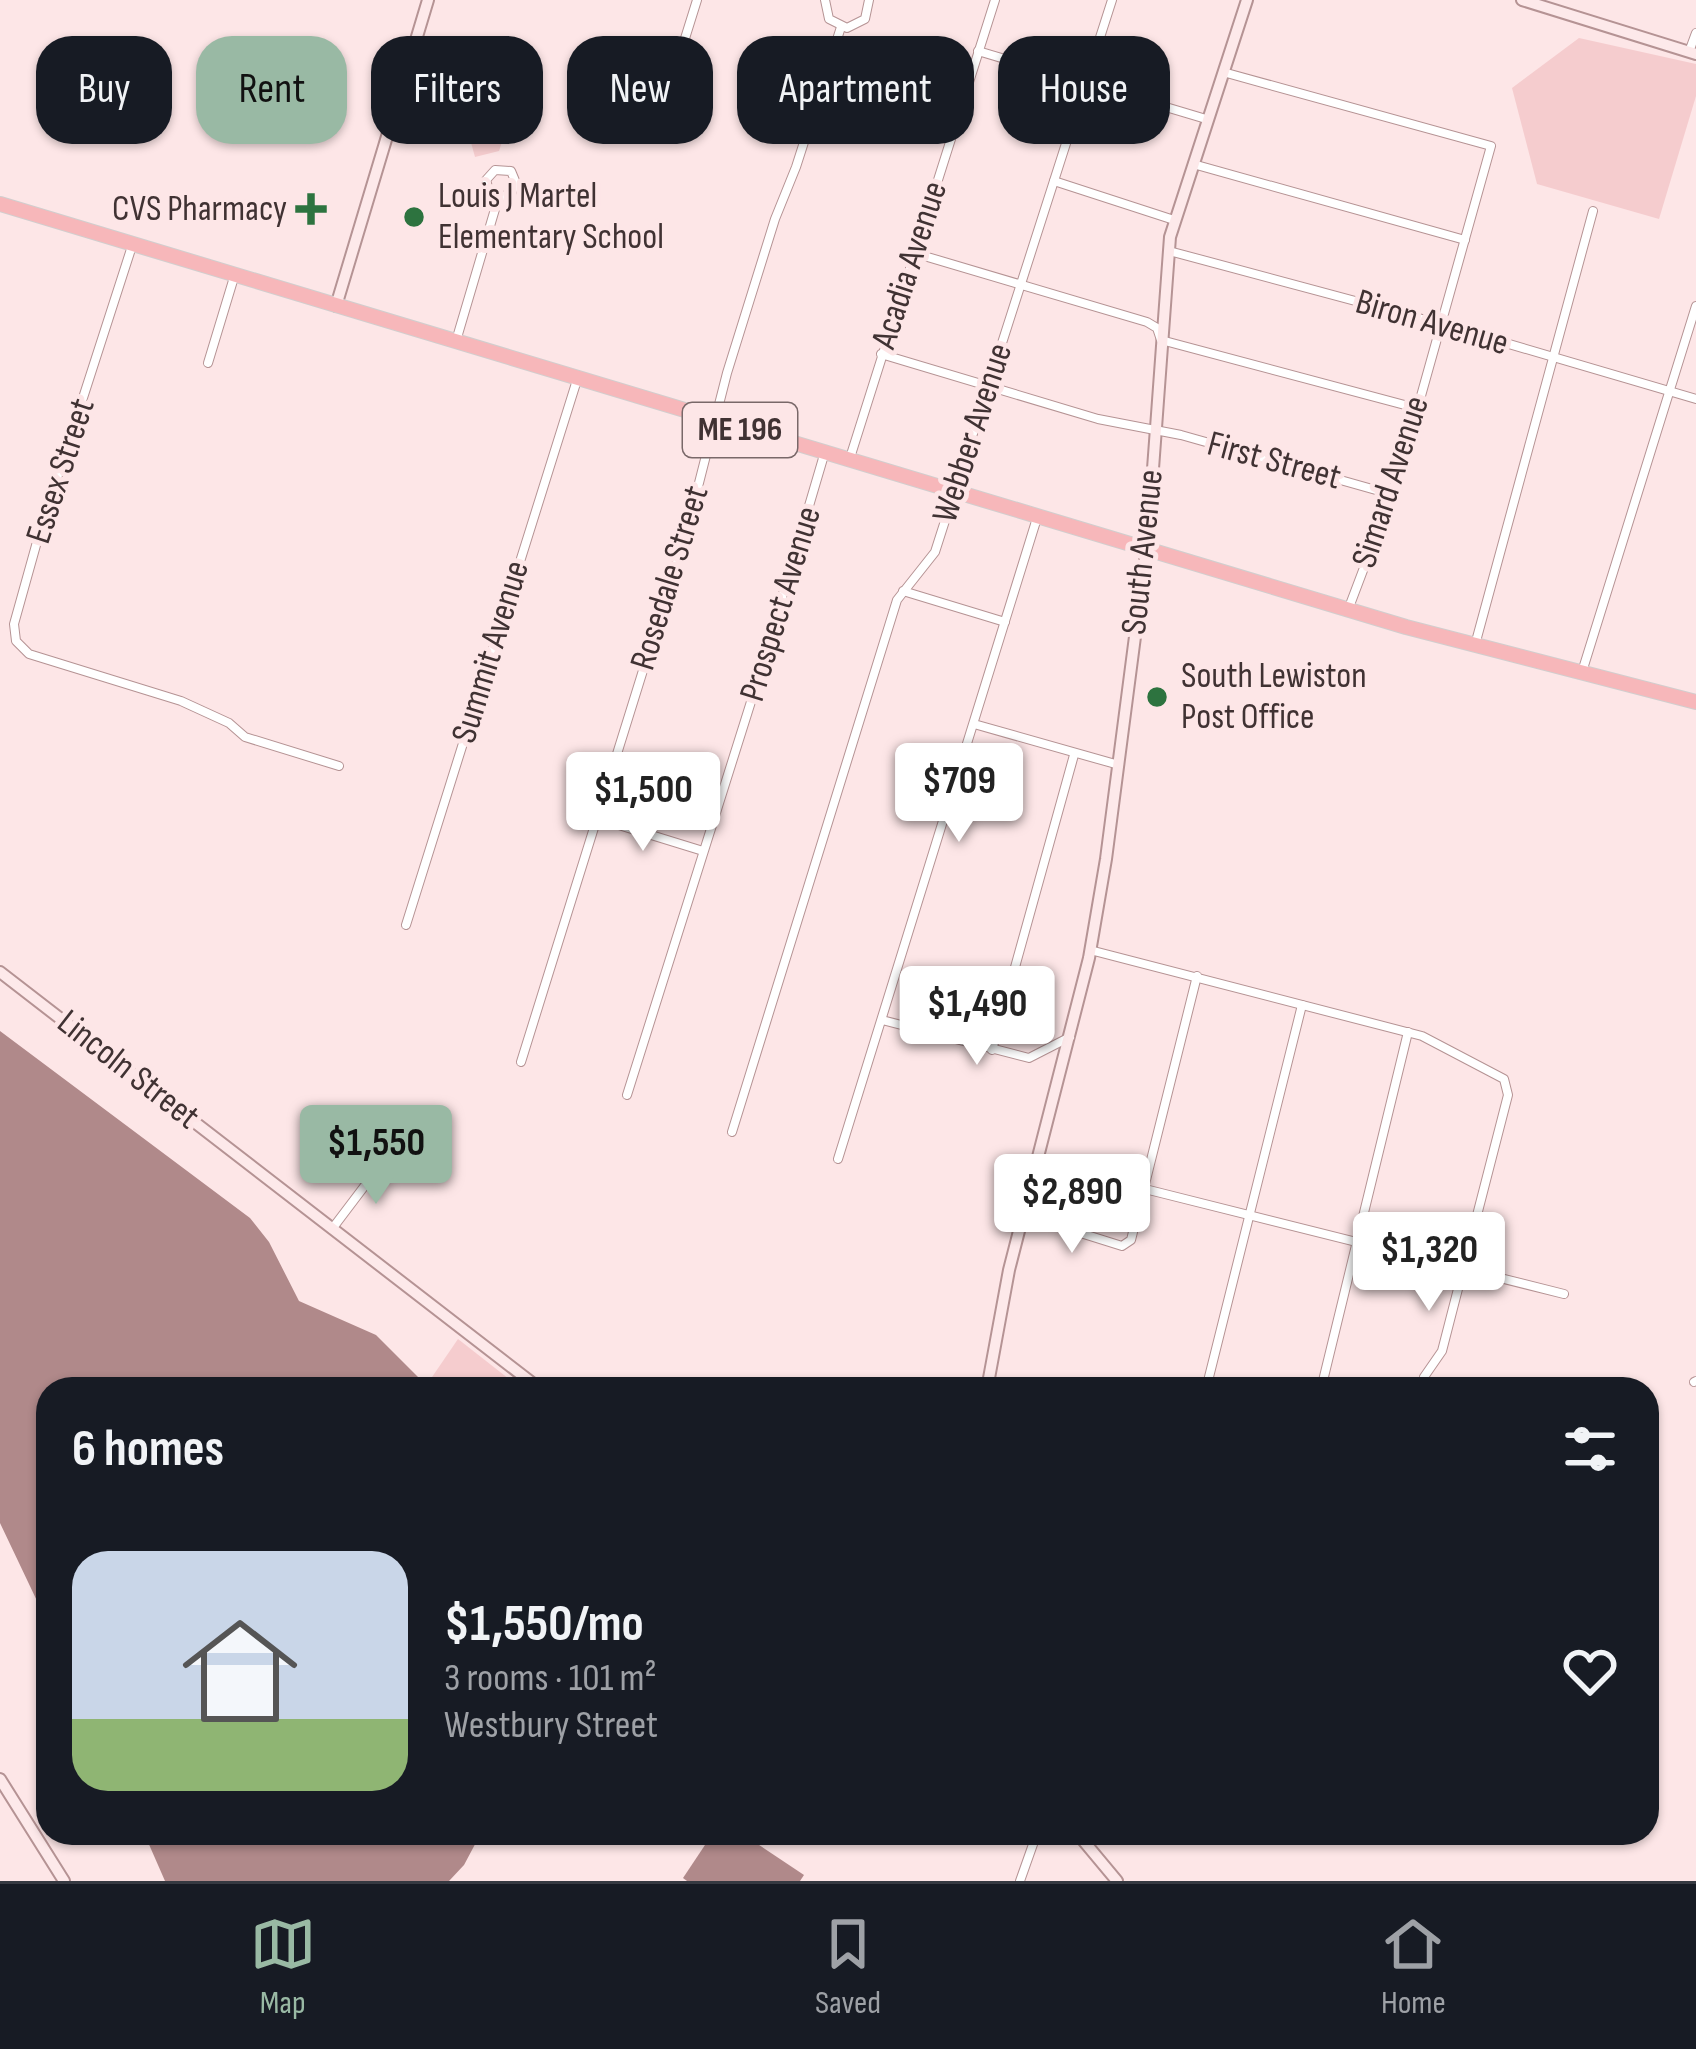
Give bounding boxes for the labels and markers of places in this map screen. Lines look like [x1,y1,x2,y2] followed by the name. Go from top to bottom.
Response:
[438,175,664,259] place label: Louis J Martel Elementary School
[112,188,287,231] place label: CVS Pharmacy
[298,196,324,222] marker: CVS Pharmacy
[401,204,427,230] marker: Louis J Martel Elementary School
[1181,655,1367,739] place label: South Lewiston Post Office
[1144,684,1170,710] marker: South Lewiston Post Office
[888,743,1030,845] pin: $709
[545,752,741,854] pin: $1,500
[879,966,1075,1068] pin: $1,490
[278,1105,474,1207] pin: $1,550
[974,1154,1170,1256] pin: $2,890
[1331,1212,1527,1314] pin: $1,320

